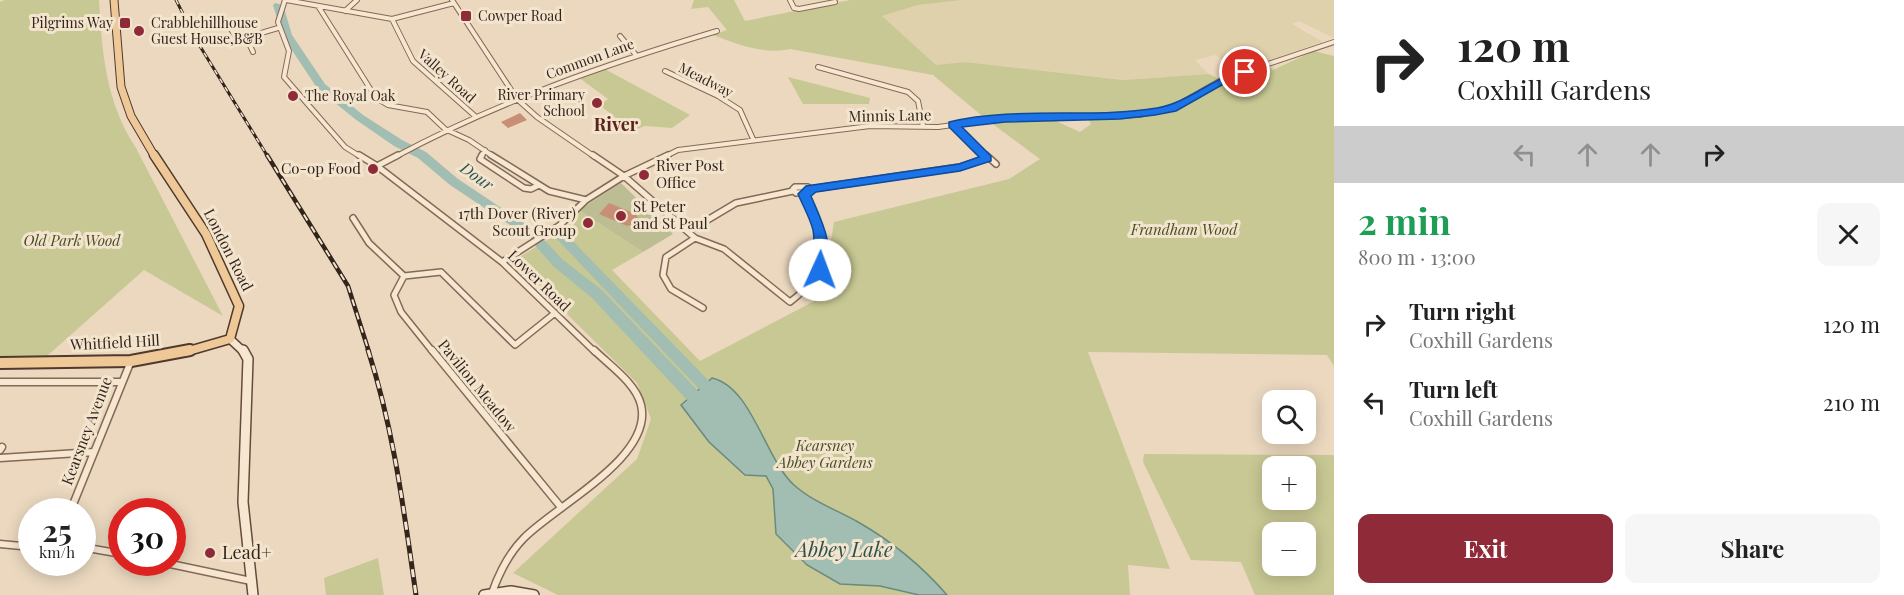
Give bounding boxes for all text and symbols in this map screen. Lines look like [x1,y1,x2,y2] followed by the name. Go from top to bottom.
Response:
[478,6,562,25] place label: Cowper Road
[459,9,473,23] marker: Cowper Road
[31,13,113,32] place label: Pilgrims Way
[151,13,263,48] place label: Crabblehillhouse Guest House,B&B
[118,16,132,30] marker: Pilgrims Way
[1457,17,1570,73] text: 120 m
[132,24,146,38] marker: Crabblehillhouse Guest House,B&B
[1358,24,1436,102] icon: right
[543,34,636,83] street label: Common Lane
[414,44,480,107] street label: Valley Road
[1219,46,1270,97] pin
[1228,55,1261,88] icon: arrive
[676,58,737,101] street label: Meadway
[1457,71,1651,107] text: Coxhill Gardens
[497,85,585,120] place label: River Primary School
[305,86,396,105] place label: The Royal Oak
[286,89,300,103] marker: The Royal Oak
[590,96,604,110] marker: River Primary School
[848,104,932,126] street label: Minnis Lane
[594,112,639,136] district label: River
[1508,138,1541,171] icon: left
[1571,138,1604,171] icon: ahead
[1634,138,1667,171] icon: ahead
[1697,138,1730,171] icon: right
[656,155,725,192] place label: River Post Office
[456,156,499,195] water label: Dour
[281,158,361,178] place label: Co-op Food
[366,162,380,176] marker: Co-op Food
[637,168,651,182] marker: River Post Office
[633,196,708,233] place label: St Peter and St Paul
[1358,196,1451,244] text: 2 min
[458,203,576,240] place label: 17th Dover (River) Scout Group
[1817,203,1880,266] button: close
[200,205,258,294] street label: London Road
[614,209,628,223] marker: St Peter and St Paul
[581,216,595,230] marker: 17th Dover (River) Scout Group
[1130,219,1238,239] park label: Frandham Wood
[23,230,121,250] park label: Old Park Wood
[788,238,852,302] position arrow
[1358,243,1476,270] text: 800 m · 13:00
[504,245,576,316] street label: Lower Road
[1409,296,1515,326] text: Turn right
[1358,308,1391,341] icon: right
[1823,309,1880,339] text: 120 m
[1409,326,1553,353] text: Coxhill Gardens
[69,330,160,354] street label: Whitfield Hill
[434,335,522,436] street label: Pavilion Meadow
[56,374,116,488] street label: Kearsney Avenue
[1409,374,1498,404] text: Turn left
[1358,386,1391,419] icon: left
[1823,387,1880,417] text: 210 m
[1262,390,1316,576] map controls
[1262,390,1316,444] button: search
[1409,404,1553,431] text: Coxhill Gardens
[775,435,873,472] park label: Kearsney Abbey Gardens
[1262,456,1316,510] button: +
[108,498,186,576] speed limit sign: 30
[42,510,72,550] text: 25
[1358,514,1613,583] button: Exit
[1625,514,1880,583] button: Share
[1262,522,1316,576] button: −
[793,535,893,562] water label: Abbey Lake
[222,540,272,564] place label: Lead+
[39,542,75,562] text: km/h
[203,546,217,560] marker: Lead+

